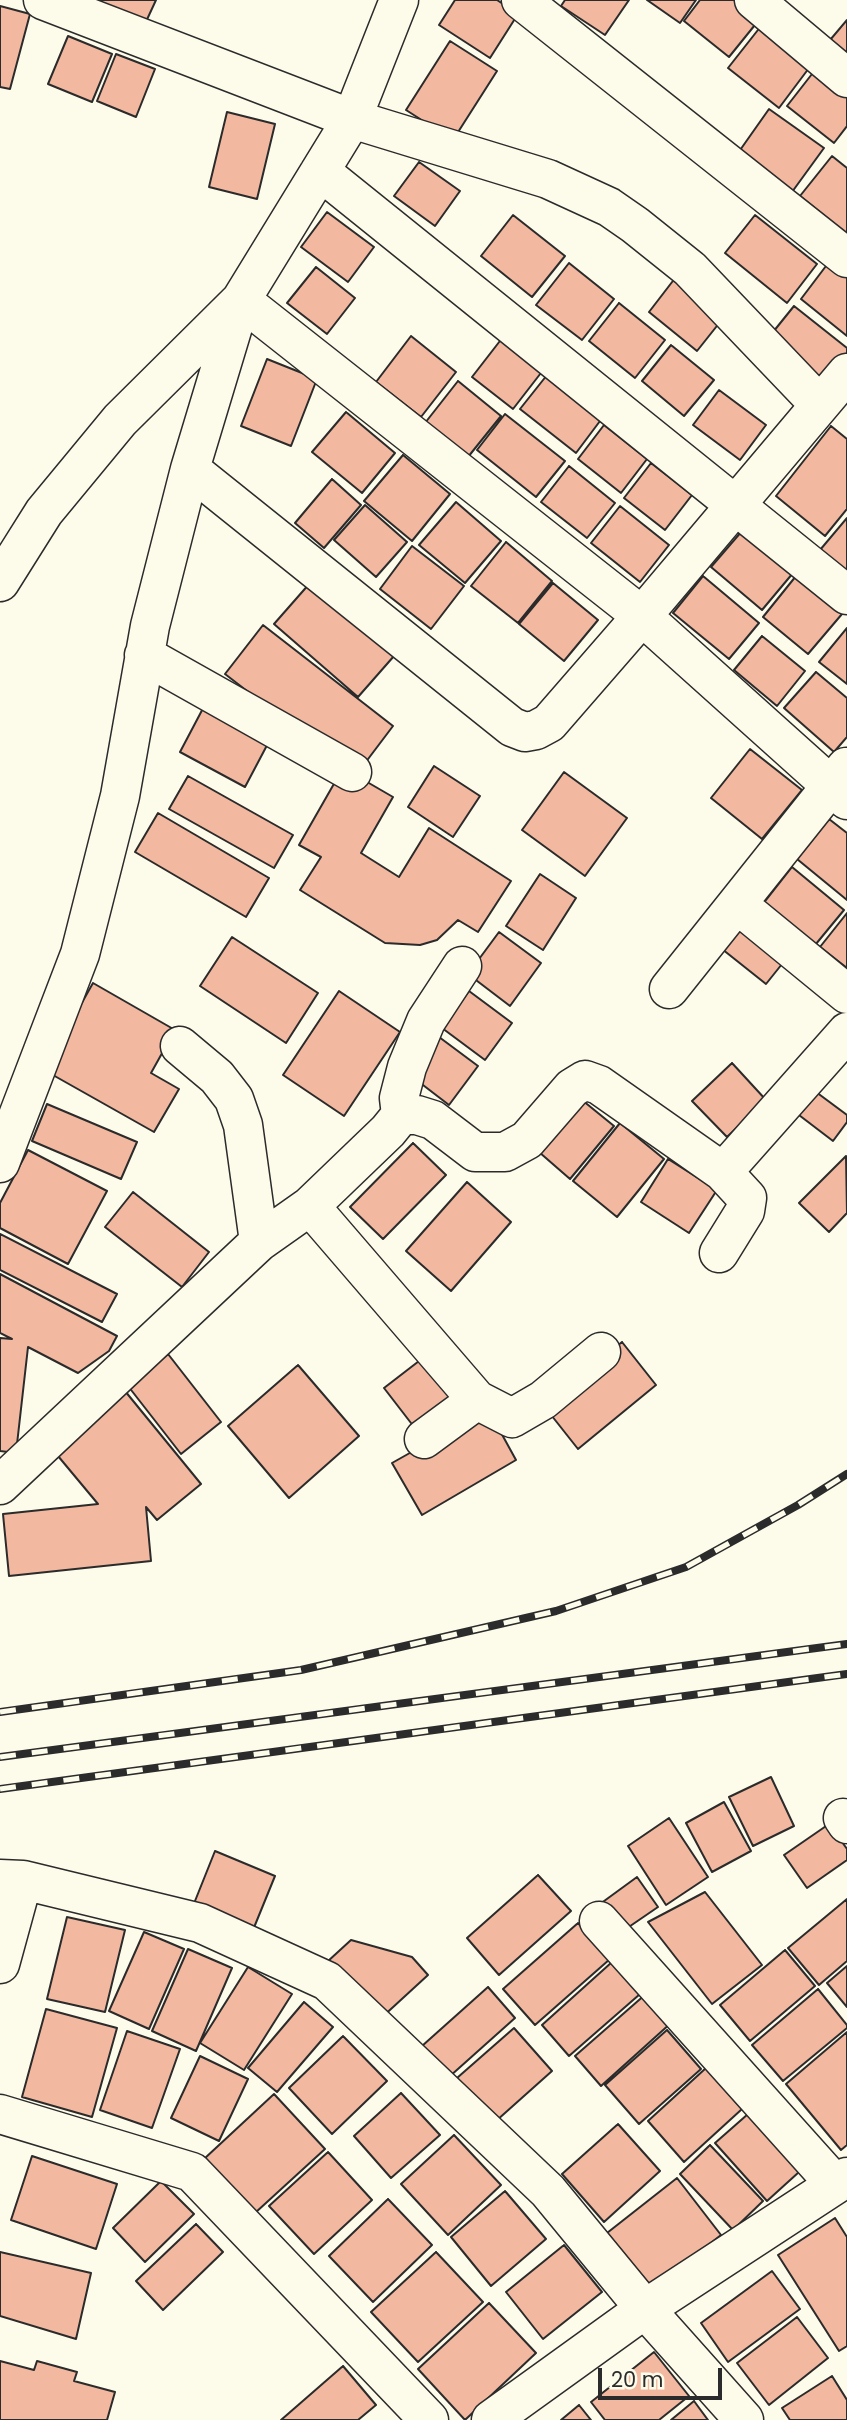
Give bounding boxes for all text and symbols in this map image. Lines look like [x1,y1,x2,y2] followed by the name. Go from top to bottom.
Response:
[602,2354,726,2398] scale bar
[611,2365,664,2394] text: 20 m

